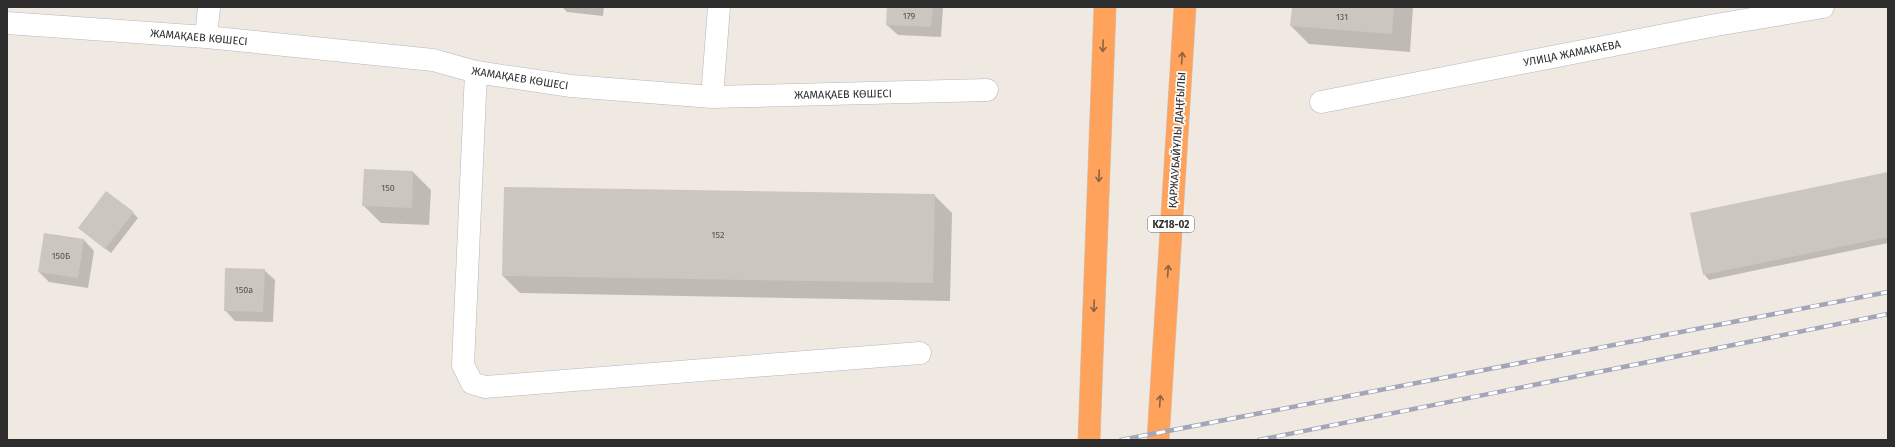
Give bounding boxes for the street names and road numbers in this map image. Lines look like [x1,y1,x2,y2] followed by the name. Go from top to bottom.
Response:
[150,27,248,48] street label: ЖАМАҚАЕВ КӨШЕСІ
[1522,38,1623,69] street label: УЛИЦА ЖАМАКАЕВА
[471,64,569,93] street label: ЖАМАҚАЕВ КӨШЕСІ
[1166,71,1189,209] street label: ҚАРЖАУБАЙҰЛЫ ДАҢҒЫЛЫ
[794,87,892,102] street label: ЖАМАҚАЕВ КӨШЕСІ
[1148,216,1194,232] road number: KZ18-02

